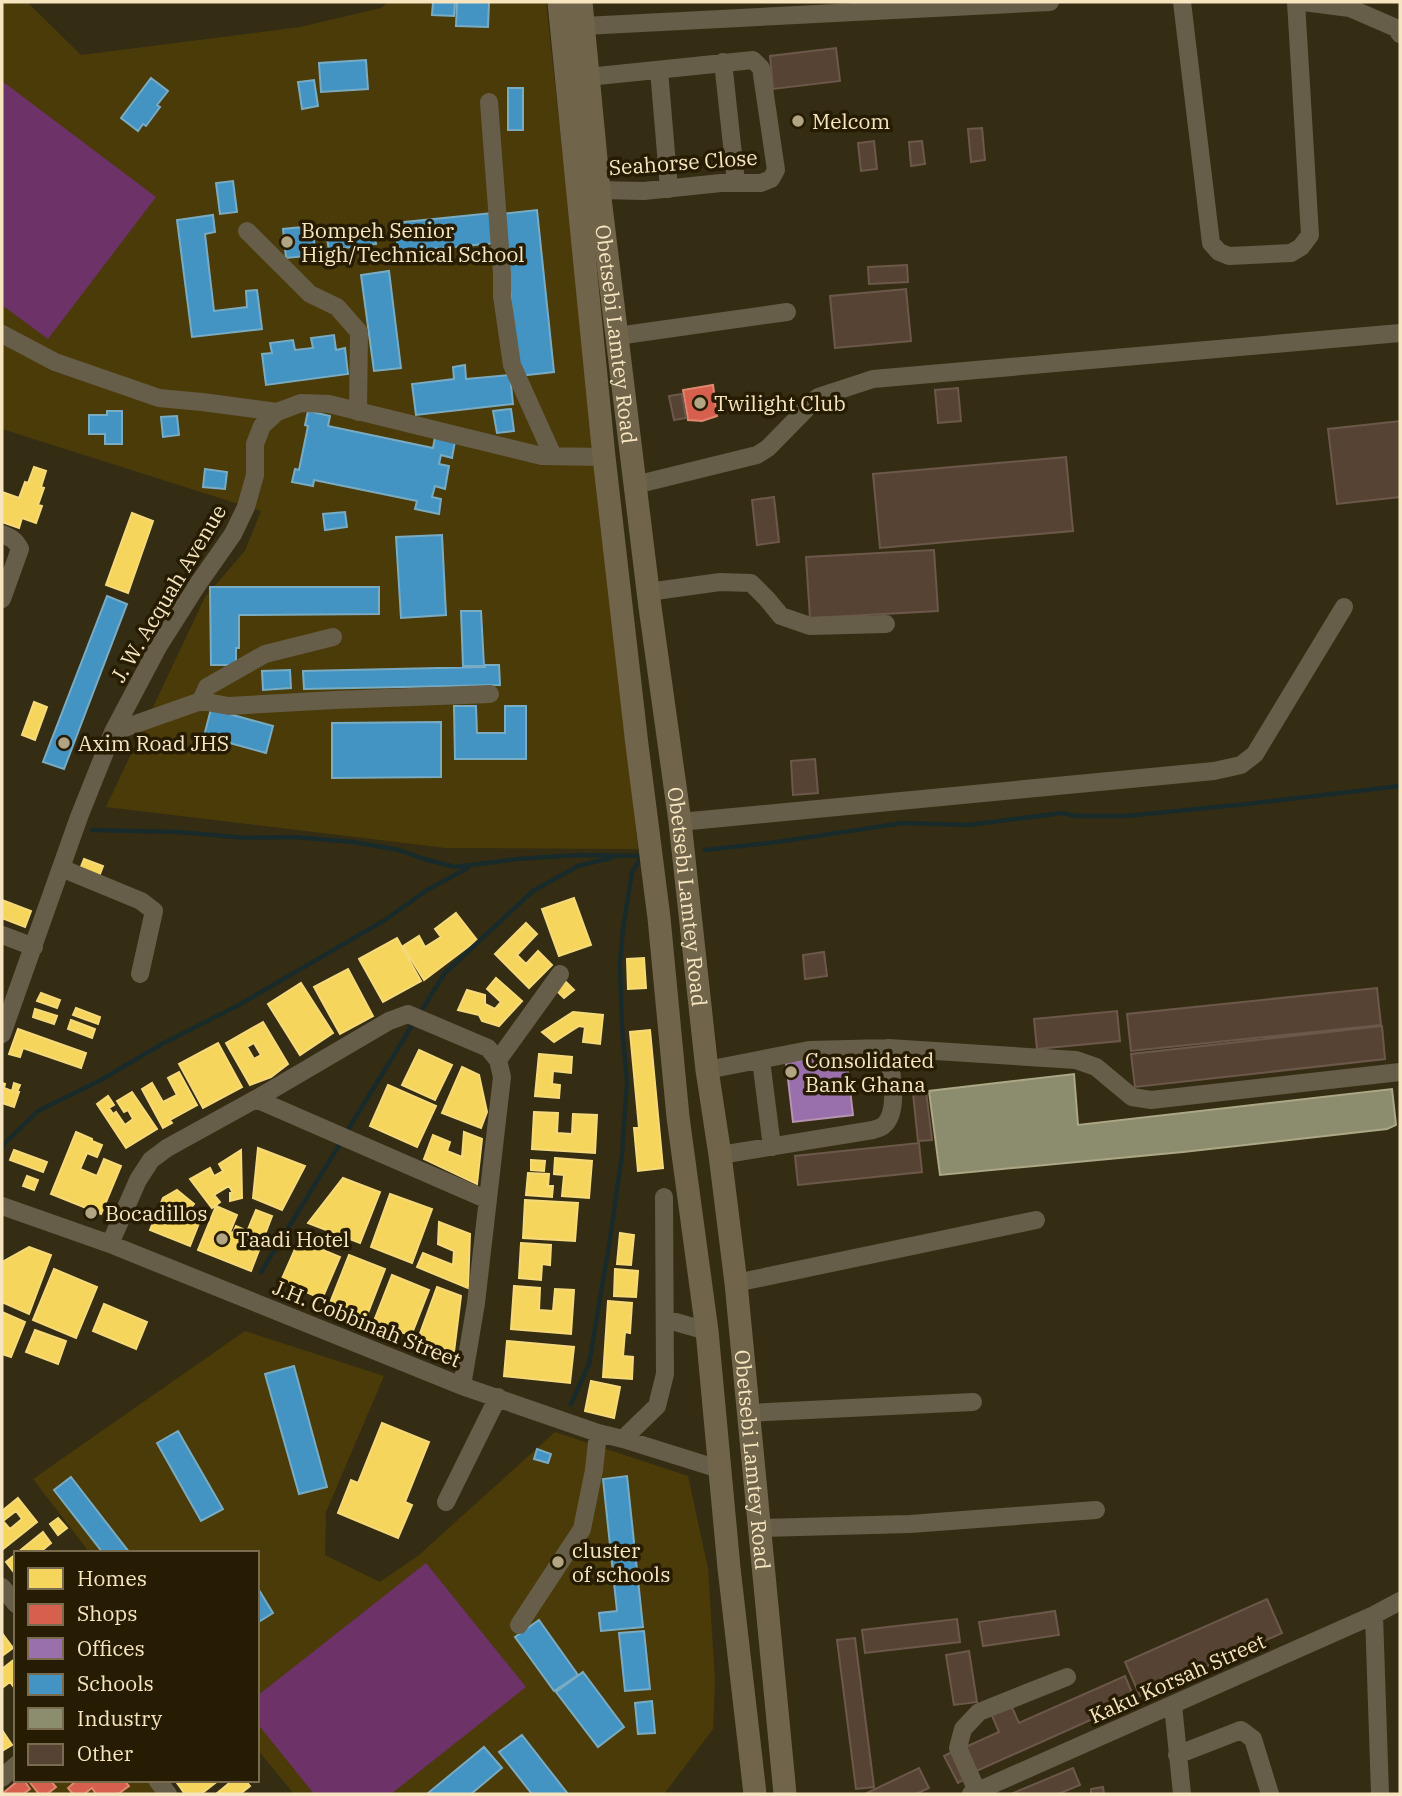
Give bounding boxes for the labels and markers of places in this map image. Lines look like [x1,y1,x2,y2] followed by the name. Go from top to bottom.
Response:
[812,107,890,135] place label: Melcom
[790,113,806,129] marker: Melcom
[301,216,525,268] place label: Bompeh Senior High/Technical School
[279,234,295,250] marker: Bompeh Senior High/Technical School
[714,389,846,417] place label: Twilight Club
[692,395,708,411] marker: Twilight Club
[78,729,229,757] place label: Axim Road JHS
[56,735,72,751] marker: Axim Road JHS
[805,1046,935,1098] place label: Consolidated Bank Ghana
[783,1064,799,1080] marker: Consolidated Bank Ghana
[105,1199,207,1227] place label: Bocadillos
[83,1205,99,1221] marker: Bocadillos
[236,1225,349,1253] place label: Taadi Hotel
[214,1231,230,1247] marker: Taadi Hotel
[572,1536,670,1588] place label: cluster of schools
[550,1554,566,1570] marker: cluster of schools

